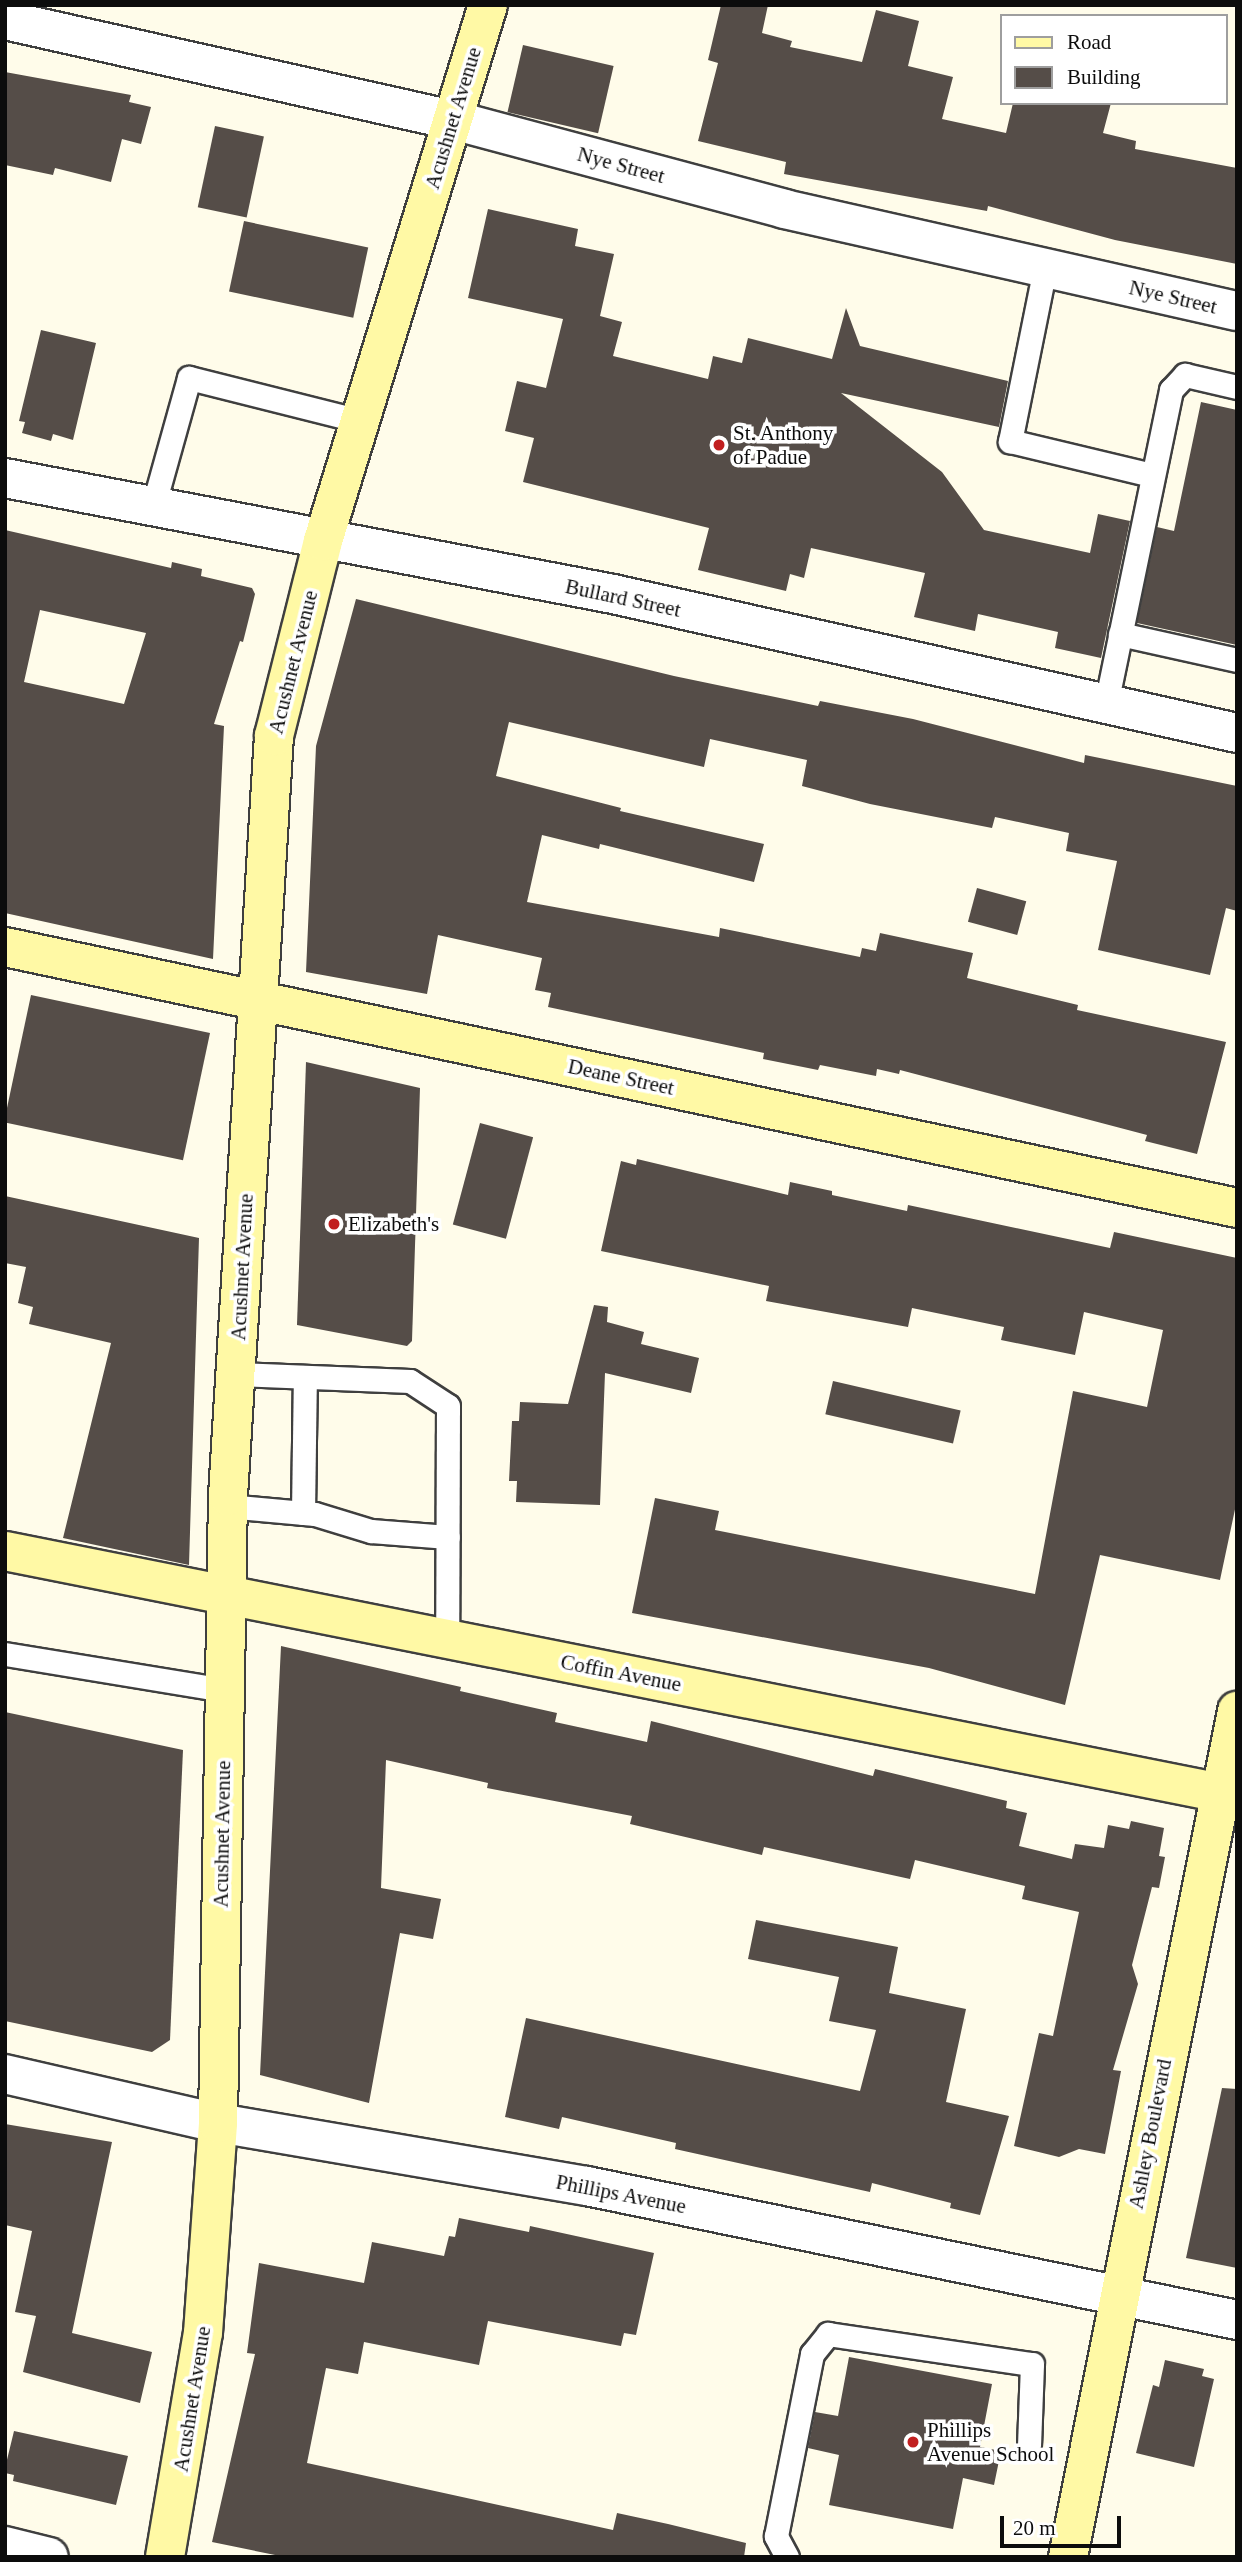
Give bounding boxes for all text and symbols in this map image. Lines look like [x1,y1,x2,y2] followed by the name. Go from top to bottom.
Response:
[1000,14,1228,105] legend
[1067,30,1111,54] text: Road
[419,43,487,193] street label: Acushnet Avenue
[1067,65,1141,89] text: Building
[575,141,667,189] street label: Nye Street
[1127,275,1219,319] street label: Nye Street
[733,420,835,470] place label: St. Anthony of Padue
[711,437,727,453] marker: St. Anthony of Padue
[563,573,683,623] street label: Bullard Street
[263,587,323,737] street label: Acushnet Avenue
[566,1053,676,1101] street label: Deane Street
[226,1192,258,1342] street label: Acushnet Avenue
[348,1211,439,1237] place label: Elizabeth's
[326,1216,342,1232] marker: Elizabeth's
[558,1649,684,1697] street label: Coffin Avenue
[208,1760,236,1908] street label: Acushnet Avenue
[1123,2057,1177,2211] street label: Ashley Boulevard
[553,2169,689,2219] street label: Phillips Avenue
[168,2324,216,2474] street label: Acushnet Avenue
[927,2417,1054,2467] place label: Phillips Avenue School
[905,2434,921,2450] marker: Phillips Avenue School
[1004,2502,1125,2546] scale bar
[1013,2516,1056,2540] text: 20 m

